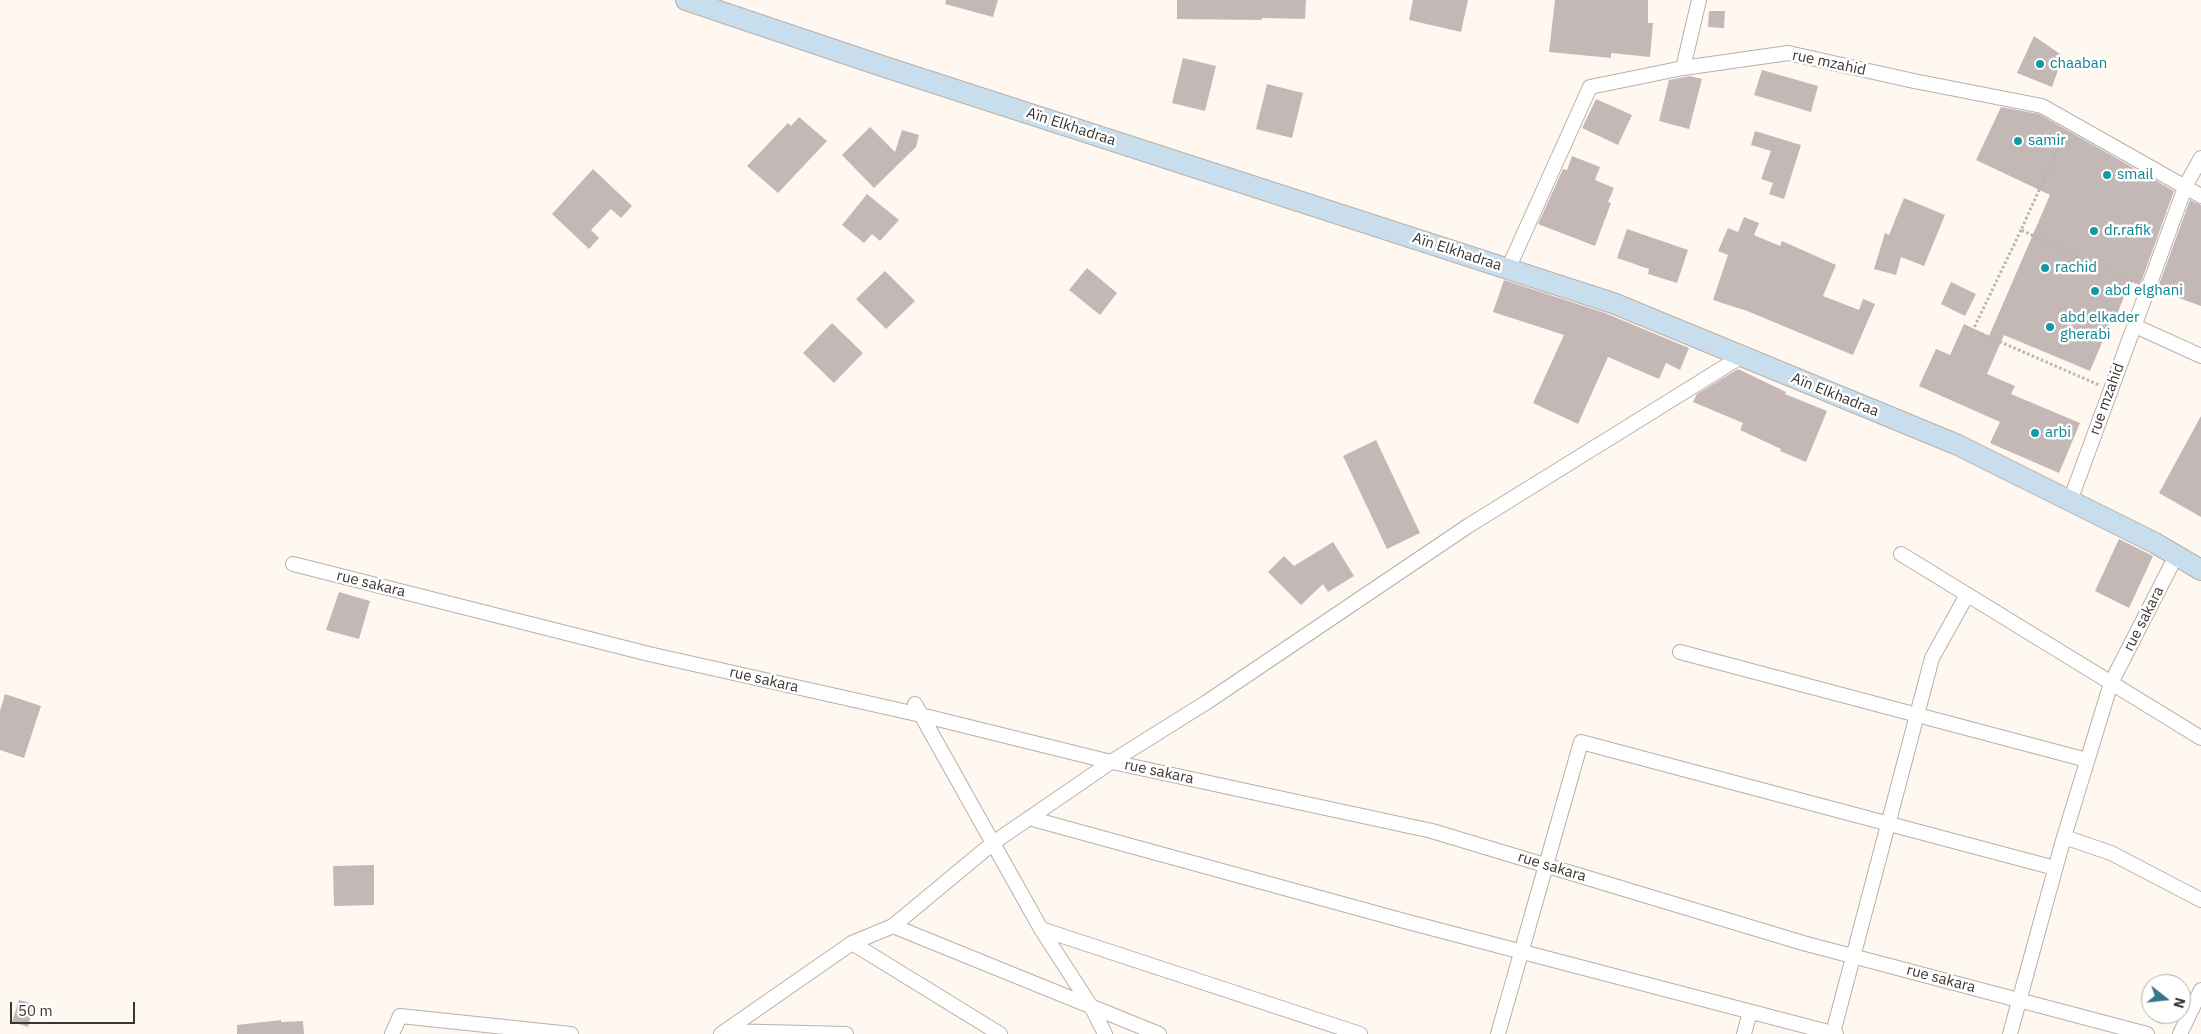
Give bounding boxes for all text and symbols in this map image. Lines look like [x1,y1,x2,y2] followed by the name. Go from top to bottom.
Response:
[1791,46,1867,80] street label: rue mzahid
[2050,55,2107,73] place label: chaaban
[2034,58,2046,70] marker: chaaban
[1024,104,1118,150] street label: Aïn Elkhadraa
[2028,132,2066,150] place label: samir
[2012,135,2024,147] marker: samir
[2117,166,2153,184] place label: smail
[2101,169,2113,181] marker: smail
[2104,222,2151,240] place label: dr.rafik
[2088,225,2100,237] marker: dr.rafik
[1410,229,1504,275] street label: Aïn Elkhadraa
[2055,259,2097,277] place label: rachid
[2039,262,2051,274] marker: rachid
[2105,282,2183,300] place label: abd elghani
[2089,285,2101,297] marker: abd elghani
[2060,309,2140,344] place label: abd elkader gherabi
[2044,321,2056,333] marker: abd elkader gherabi
[2086,361,2128,437] street label: rue mzahid
[1789,369,1881,421] street label: Aïn Elkhadraa
[2045,424,2071,442] place label: arbi
[2029,427,2041,439] marker: arbi
[335,567,407,601] street label: rue sakara
[2120,584,2168,654] street label: rue sakara
[728,663,800,697] street label: rue sakara
[1123,756,1195,788] street label: rue sakara
[1516,848,1588,886] street label: rue sakara
[1905,961,1977,997] street label: rue sakara
[2141,974,2191,1024] north arrow
[12,992,138,1024] scale bar
[2169,995,2190,1010] text: N
[18,1001,53,1020] text: 50 m

